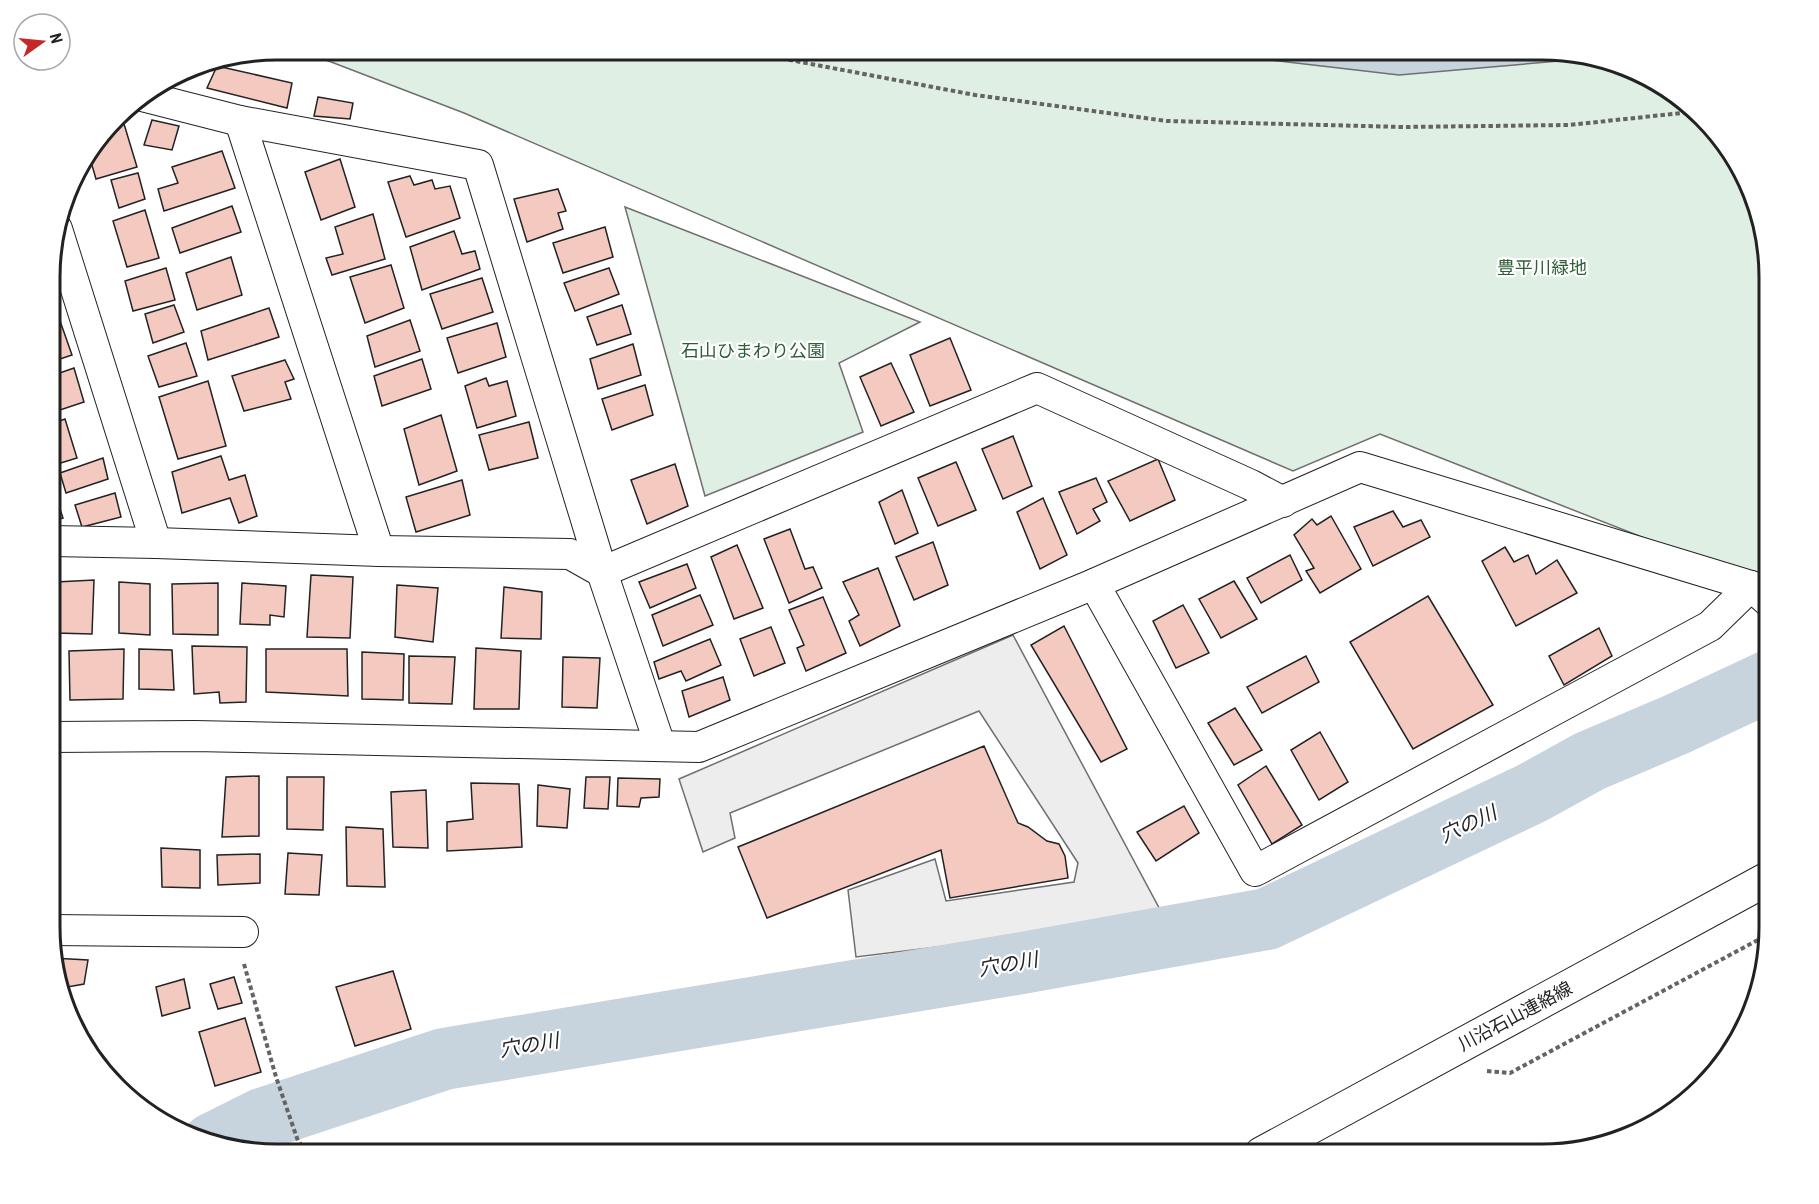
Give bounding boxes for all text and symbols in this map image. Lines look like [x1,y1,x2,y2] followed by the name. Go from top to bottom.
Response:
[12,12,72,72] north arrow
[46,31,66,45] text: N
[1497,257,1587,278] park label: 豊平川緑地
[681,340,825,361] park label: 石山ひまわり公園
[1436,800,1502,848] water label: 穴の川
[976,947,1042,981] water label: 穴の川
[1454,977,1576,1055] street label: 川沿石山連絡線
[497,1028,563,1062] water label: 穴の川

